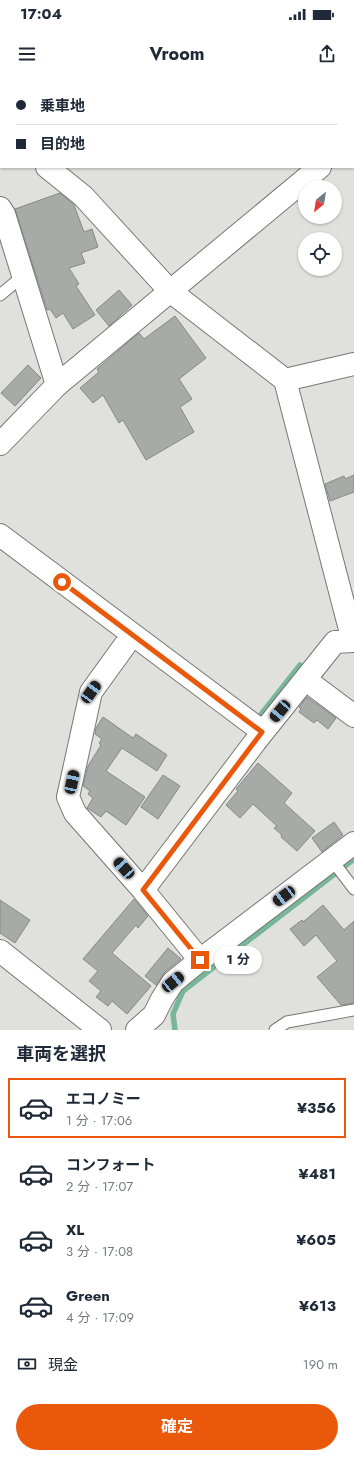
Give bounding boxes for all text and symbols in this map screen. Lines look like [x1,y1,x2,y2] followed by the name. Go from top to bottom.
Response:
[20,3,62,25] text: 17:04
[149,41,205,67] text: Vroom
[16,43,38,65] icon: menu
[316,43,338,65] icon: share
[40,95,85,117] text: 乗車地
[40,133,85,155] text: 目的地
[298,180,342,224] north arrow
[298,180,342,276] map controls
[298,232,342,276] button: locate
[53,573,71,591] route start
[79,679,103,705] car
[268,698,292,724] car
[64,769,80,795] car
[112,855,136,881] car
[271,884,297,908] car
[214,946,262,974] callout: 1 分
[226,950,250,969] text: 1 分
[191,951,209,969] route end
[160,970,186,994] car
[16,1041,106,1067] text: 車両を選択
[66,1088,141,1110] text: エコノミー
[18,1090,54,1126] icon: car
[297,1097,336,1119] text: ¥356
[66,1111,132,1130] text: 1 分 · 17:06
[66,1154,156,1176] text: コンフォート
[18,1156,54,1192] icon: car
[298,1163,336,1185] text: ¥481
[66,1177,133,1196] text: 2 分 · 17:07
[66,1219,84,1241] text: XL
[18,1222,54,1258] icon: car
[296,1229,336,1251] text: ¥605
[66,1242,133,1261] text: 3 分 · 17:08
[66,1285,110,1307] text: Green
[18,1288,54,1324] icon: car
[299,1295,336,1317] text: ¥613
[66,1308,134,1327] text: 4 分 · 17:09
[16,1353,38,1375] icon: cash
[48,1354,78,1376] text: 現金
[303,1355,338,1374] text: 190 m
[16,1404,338,1450] button: 確定

